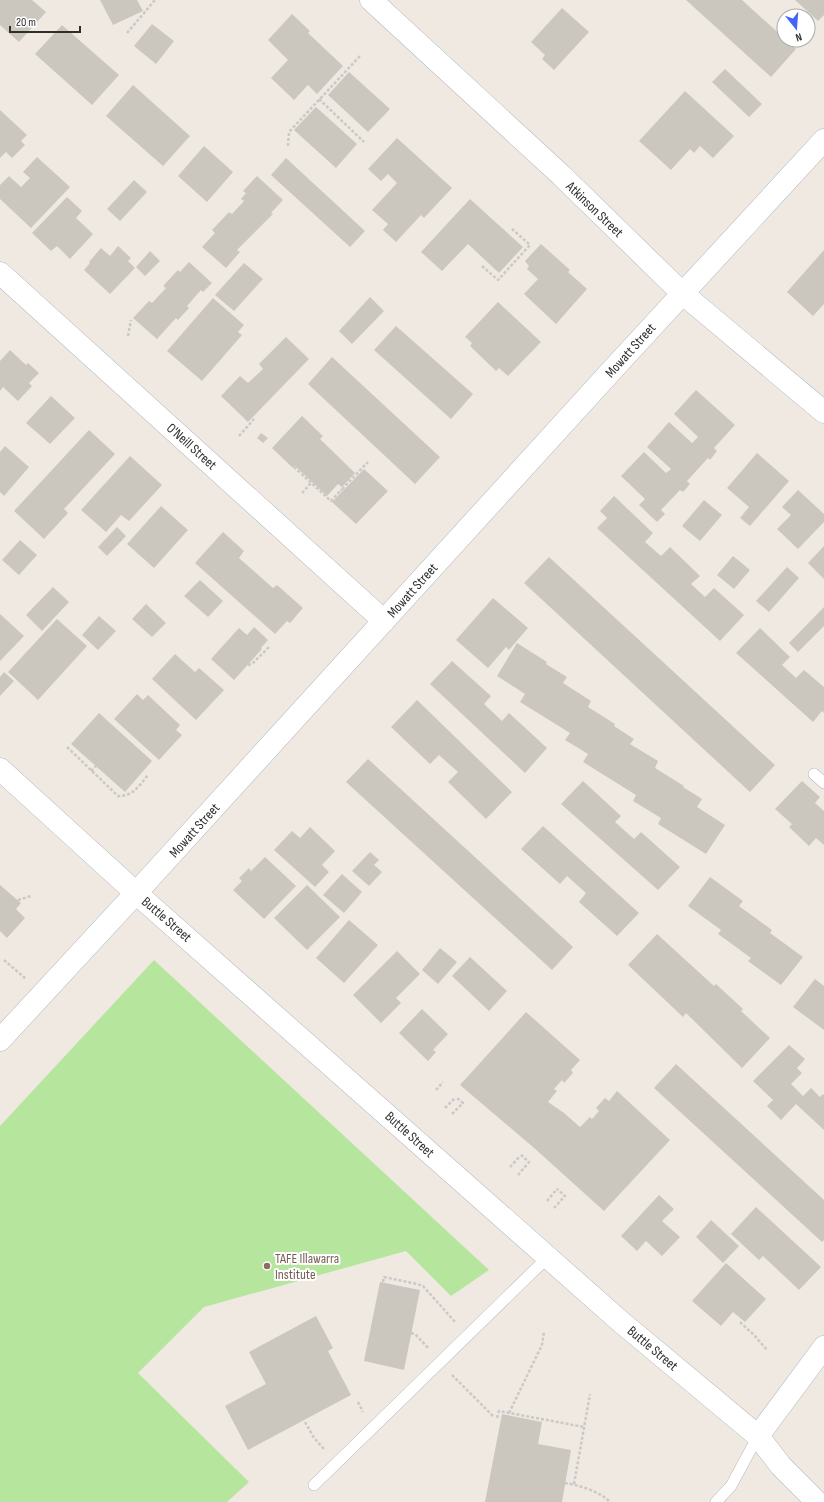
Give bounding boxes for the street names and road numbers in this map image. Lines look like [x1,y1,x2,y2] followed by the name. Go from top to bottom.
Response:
[562,177,627,241] street label: Atkinson Street
[601,320,659,381] street label: Mowatt Street
[163,419,220,473] street label: O'Neill Street
[383,560,441,621] street label: Mowatt Street
[165,800,223,861] street label: Mowatt Street
[138,893,195,946] street label: Buttle Street
[381,1108,438,1161] street label: Buttle Street
[624,1322,681,1374] street label: Buttle Street

